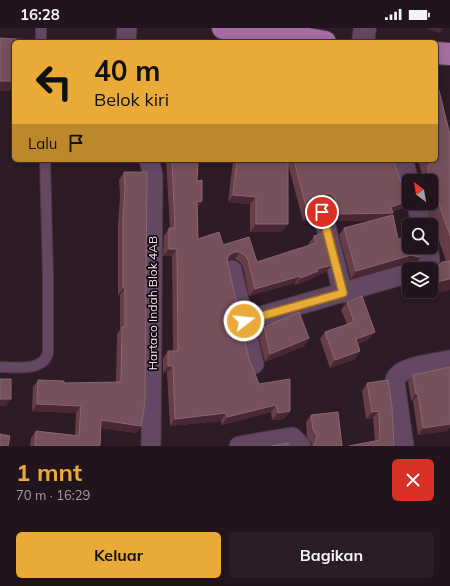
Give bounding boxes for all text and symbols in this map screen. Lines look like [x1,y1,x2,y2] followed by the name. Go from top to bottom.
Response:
[20,5,60,24] text: 16:28
[94,53,160,88] text: 40 m
[28,56,80,108] icon: left
[94,88,169,111] text: Belok kiri
[65,132,87,154] icon: arrive
[28,134,57,153] text: Lalu
[402,174,438,210] north arrow
[402,174,438,298] map controls
[305,195,339,229] pin
[311,201,333,223] icon: arrive
[402,218,438,254] button: search
[145,236,160,370] street label: Hartaco Indah Blok 4AB
[402,262,438,298] button: layers
[223,300,265,342] position arrow
[16,457,82,487] text: 1 mnt
[392,459,434,501] button: close
[16,487,90,503] text: 70 m · 16:29
[16,532,221,578] button: Keluar
[229,532,434,578] button: Bagikan

